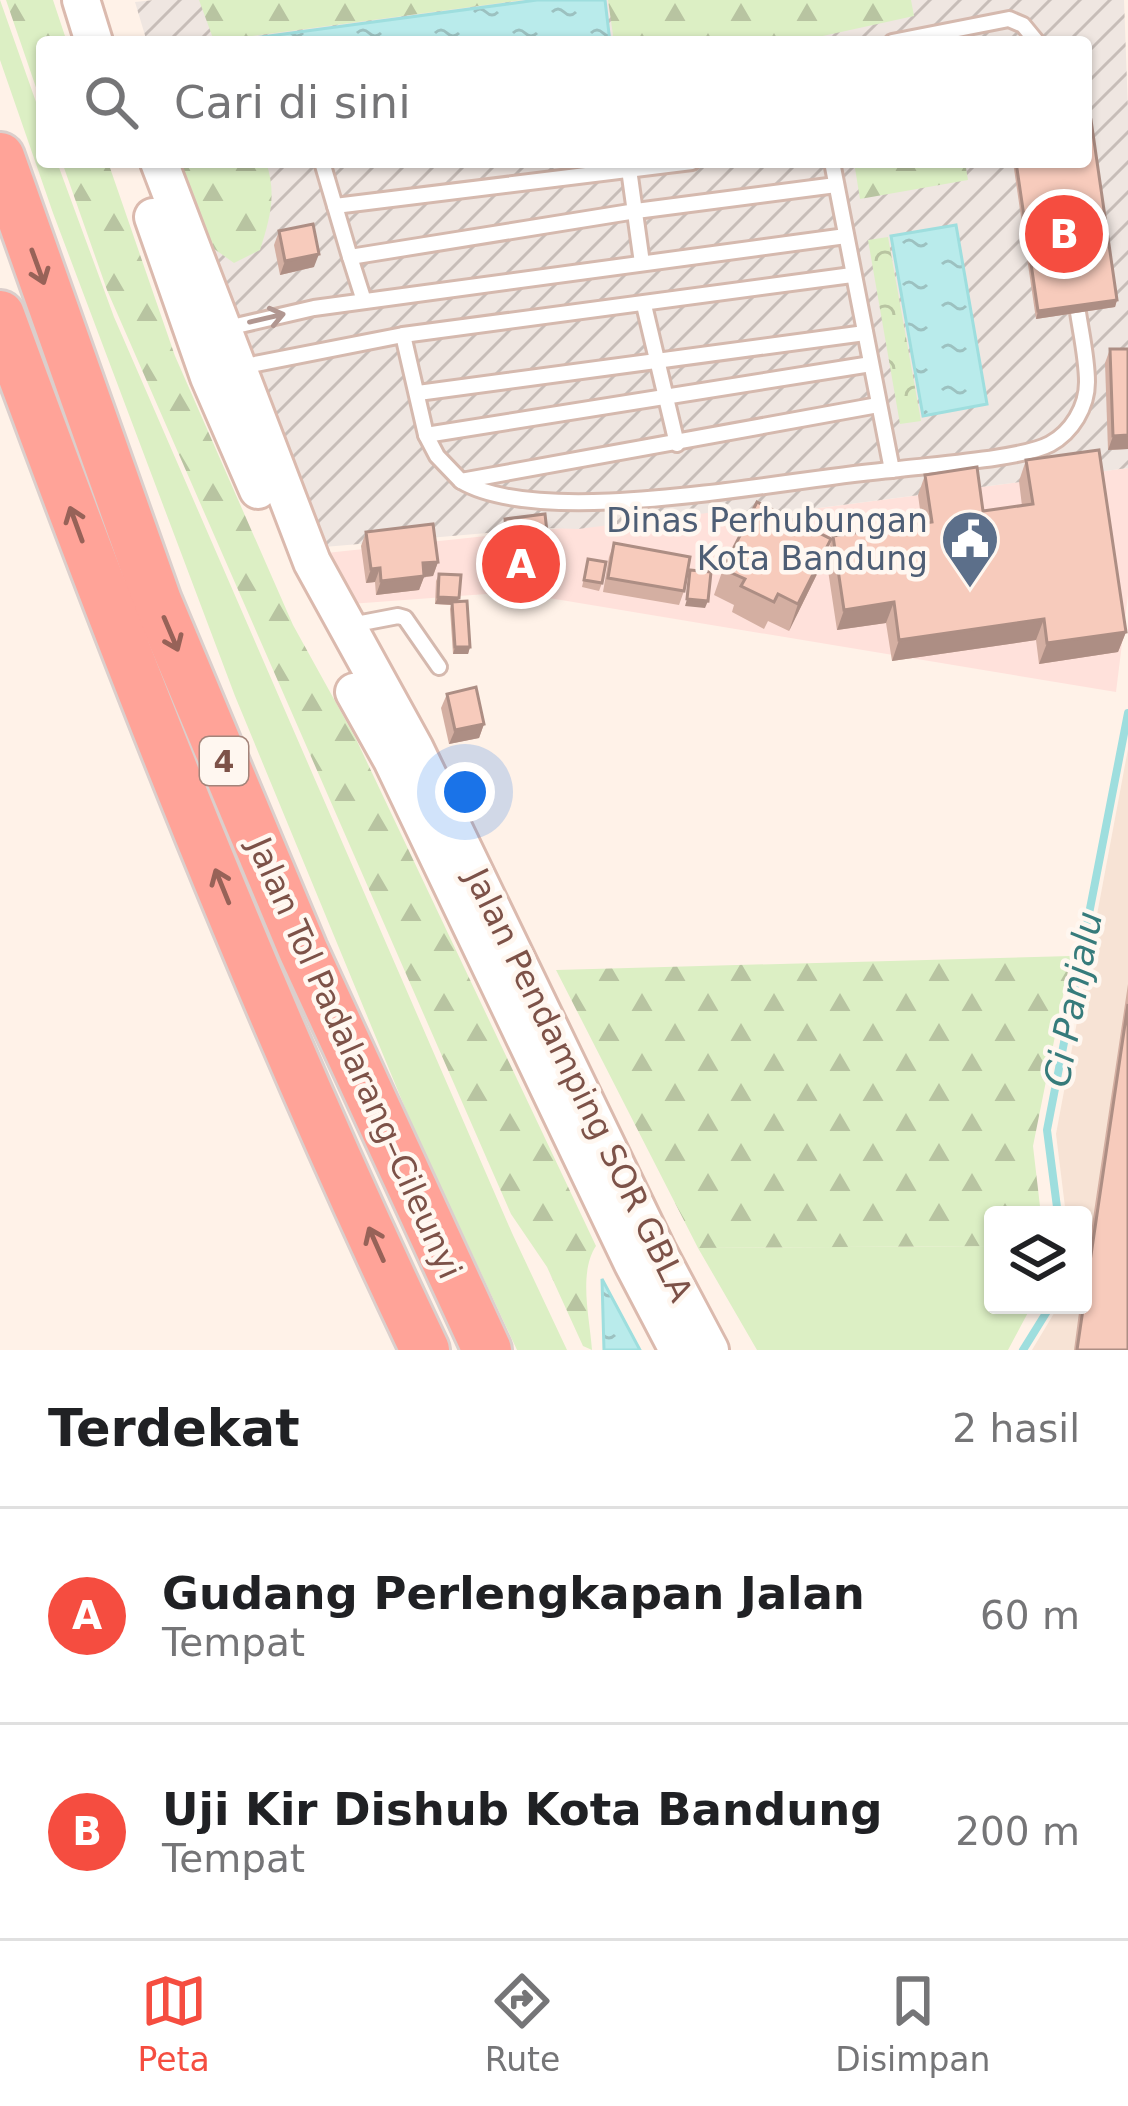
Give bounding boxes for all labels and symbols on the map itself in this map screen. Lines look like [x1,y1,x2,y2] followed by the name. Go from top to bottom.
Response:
[1025,189,1103,279] pin: B
[29,248,51,285] one-way arrow
[247,306,285,329] one-way arrow
[606,501,928,578] place label: Dinas Perhubungan Kota Bandung
[64,506,86,543] one-way arrow
[939,508,1001,590] public building icon: Dinas Perhubungan Kota Bandung
[482,519,560,609] pin: A
[162,614,183,651] one-way arrow
[200,737,248,785] road number: 4
[435,762,495,822] your location
[239,830,470,1285] street label: Jalan Tol Padalarang–Cileunyi
[456,860,701,1308] street label: Jalan Pendamping SOR GBLA
[210,868,231,905] one-way arrow
[1036,908,1110,1090] water label: Ci Panjalu
[364,1226,386,1262] one-way arrow

